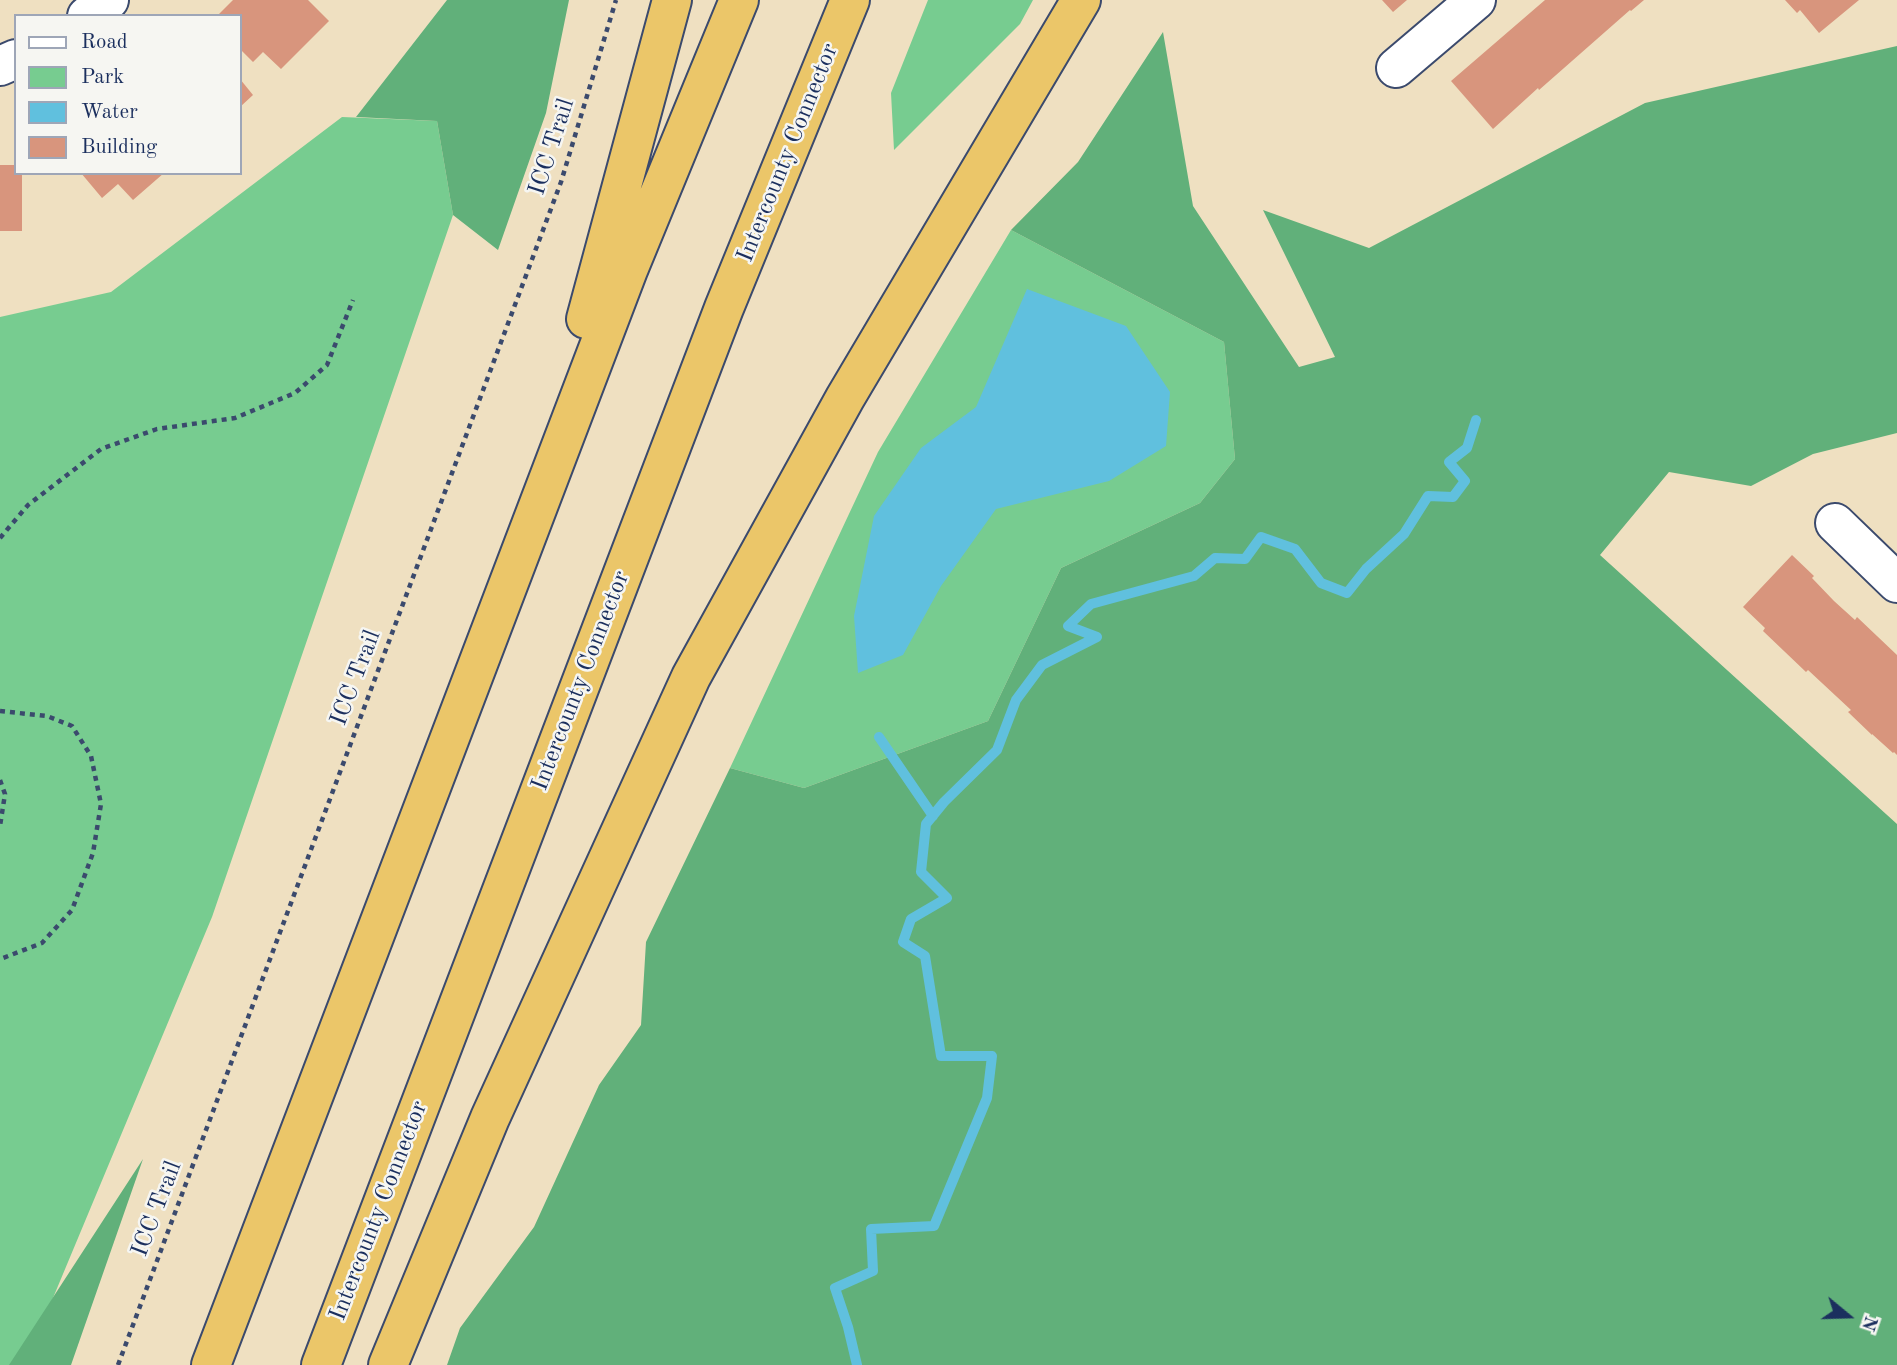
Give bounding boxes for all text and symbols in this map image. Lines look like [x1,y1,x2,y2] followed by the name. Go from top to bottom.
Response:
[14,14,242,175] legend
[81,32,128,53] text: Road
[731,39,845,267] street label: Intercounty Connector
[81,67,124,88] text: Park
[523,95,581,199] street label: ICC Trail
[81,102,138,123] text: Water
[81,137,157,158] text: Building
[526,567,636,795] street label: Intercounty Connector
[325,626,387,730] street label: ICC Trail
[324,1097,434,1325] street label: Intercounty Connector
[126,1157,188,1261] street label: ICC Trail
[1813,1281,1883,1351] north arrow
[1857,1313,1880,1333] text: N

